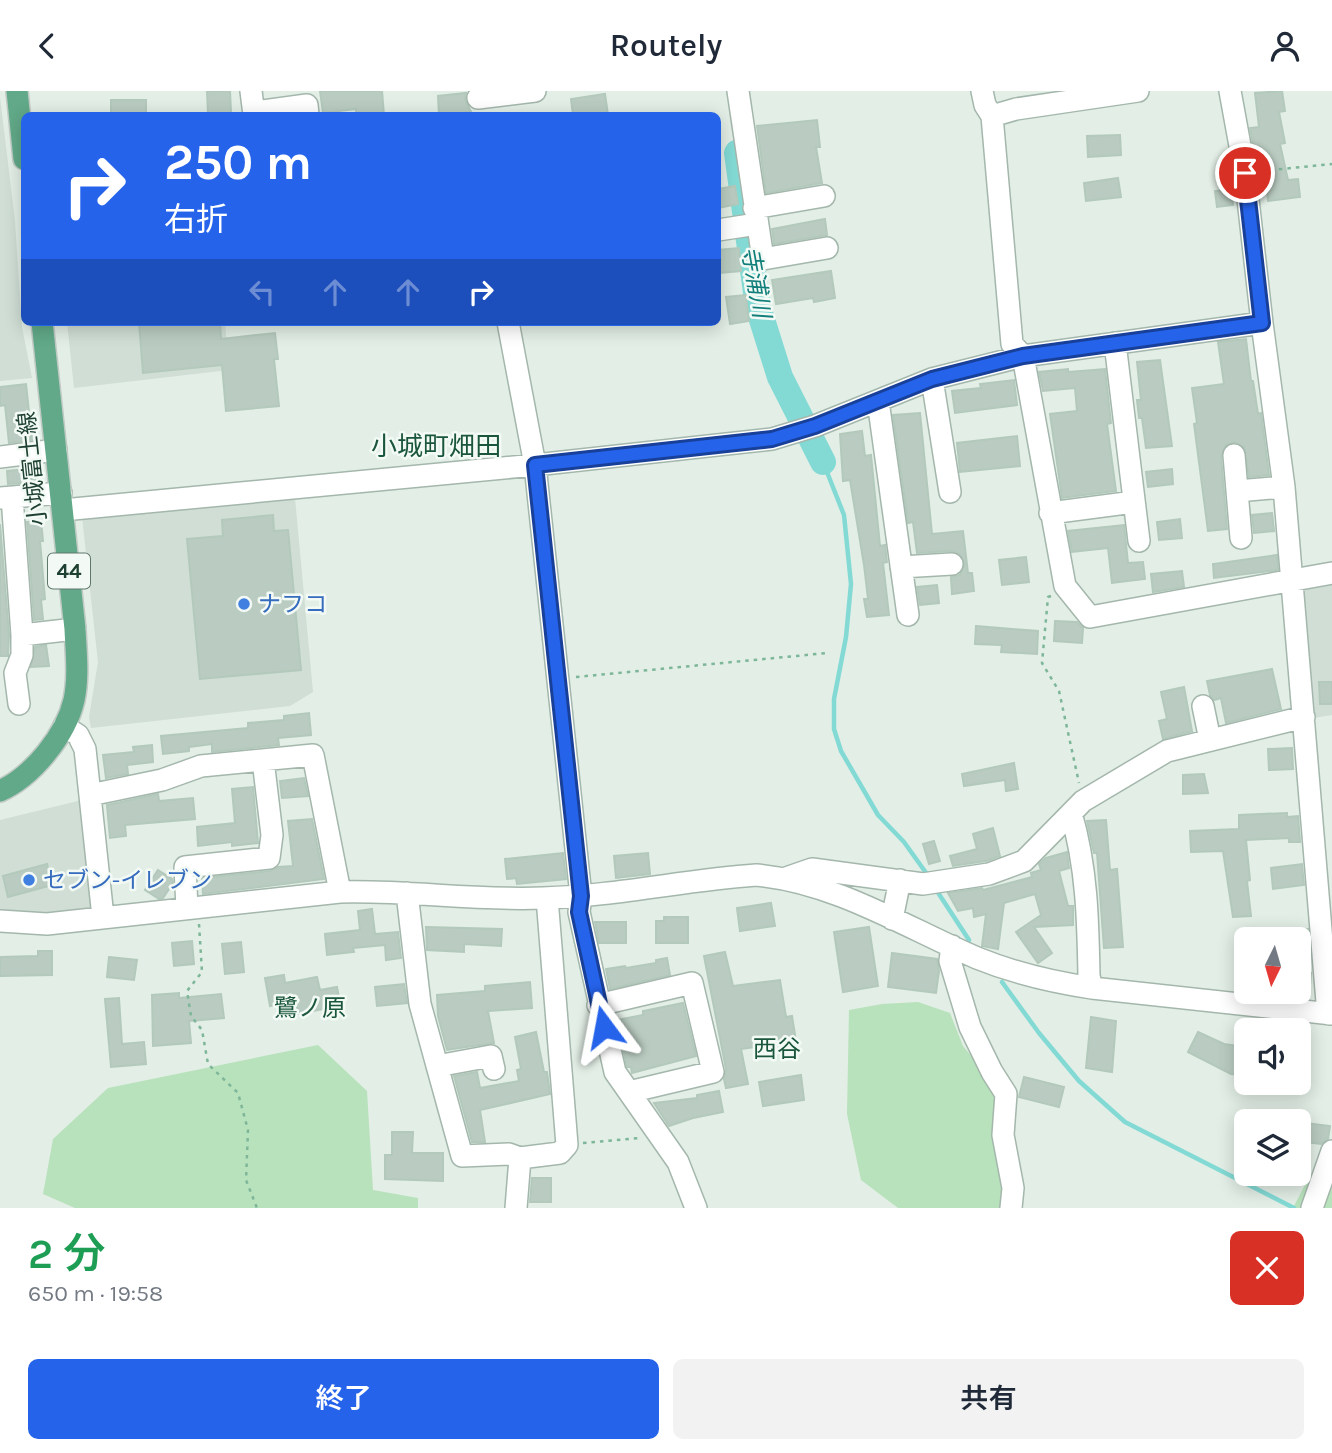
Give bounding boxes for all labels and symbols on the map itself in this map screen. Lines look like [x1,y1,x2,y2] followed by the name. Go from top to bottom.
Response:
[1215,143,1275,203] pin
[736,244,777,323] water label: 寺浦川
[13,410,52,528] street label: 小城富士線
[371,431,501,462] district label: 小城町畑田
[48,553,90,589] road number: 44
[258,591,327,618] place label: ナフコ
[236,596,252,612] marker: ナフコ
[43,867,212,894] place label: セブン-イレブン
[21,872,37,888] marker: セブン-イレブン
[1234,927,1311,1005] north arrow
[567,990,641,1064] position arrow
[274,994,346,1022] district label: 鷺ノ原
[753,1035,801,1063] district label: 西谷

